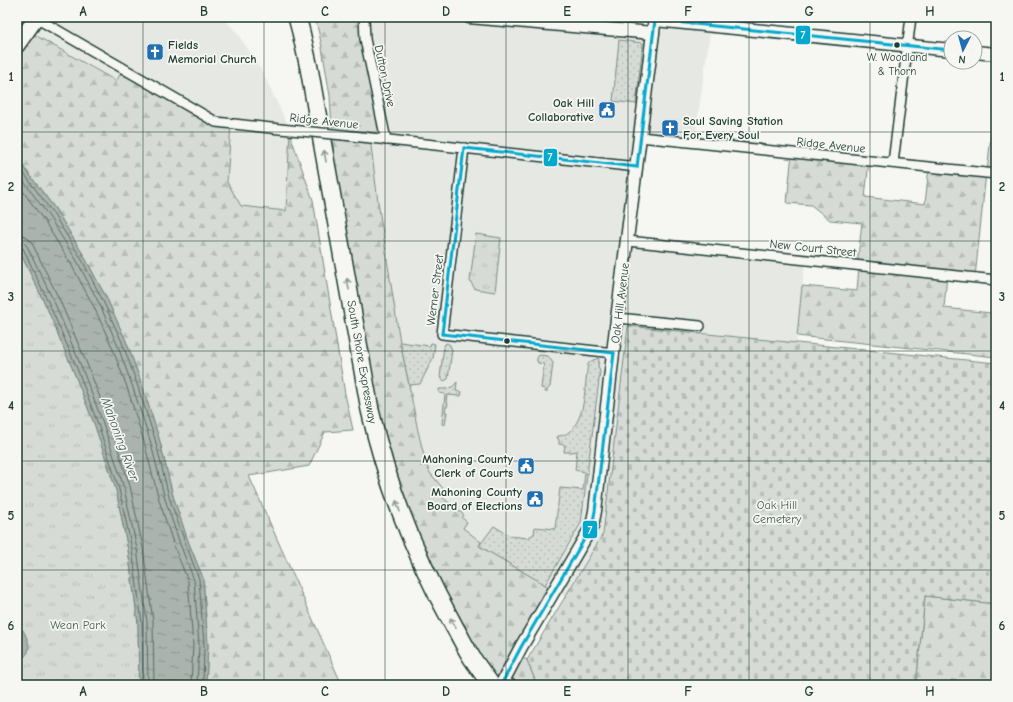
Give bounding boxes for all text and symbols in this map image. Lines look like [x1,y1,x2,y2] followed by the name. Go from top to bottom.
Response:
[79,4,87,19] text: A
[200,4,208,19] text: B
[321,4,329,19] text: C
[442,4,450,19] text: D
[563,4,571,19] text: E
[684,4,692,19] text: F
[804,4,814,19] text: G
[925,4,935,19] text: H
[795,25,811,45] line badge: 7
[801,29,806,42] text: 7
[943,30,983,70] north arrow
[168,38,257,66] place label: Fields Memorial Church
[892,40,902,50] marker: W. Woodland & Thorn
[145,42,165,62] church icon: Fields Memorial Church
[372,44,398,108] street label: Dutton Drive
[867,51,927,78] place label: W. Woodland & Thorn
[958,53,966,66] text: N
[8,69,14,84] text: 1
[999,69,1005,84] text: 1
[528,96,594,124] place label: Oak Hill Collaborative
[597,100,617,120] public building icon: Oak Hill Collaborative
[289,110,359,132] street label: Ridge Avenue
[683,114,783,142] place label: Soul Saving Station For Every Soul
[660,118,680,138] church icon: Soul Saving Station For Every Soul
[796,134,866,156] street label: Ridge Avenue
[543,148,558,167] line badge: 7
[321,150,329,163] one-way arrow
[548,151,553,164] text: 7
[8,179,14,194] text: 2
[999,179,1005,194] text: 2
[769,236,858,260] street label: New Court Street
[424,253,446,327] street label: Werner Street
[608,262,632,344] street label: Oak Hill Avenue
[343,278,351,291] one-way arrow
[8,289,14,304] text: 3
[999,289,1005,304] text: 3
[344,299,380,426] street label: South Shore Expressway
[502,336,512,346] unlabelled marker
[98,394,143,484] water label: Mahoning River
[8,398,14,413] text: 4
[999,398,1005,413] text: 4
[422,452,514,480] place label: Mahoning County Clerk of Courts
[516,456,536,476] public building icon: Mahoning County Clerk of Courts
[427,485,523,513] place label: Mahoning County Board of Elections
[525,489,545,509] public building icon: Mahoning County Board of Elections
[753,498,802,526] park label: Oak Hill Cemetery
[393,500,401,512] one-way arrow
[8,508,15,523] text: 5
[999,508,1006,523] text: 5
[582,520,598,539] line badge: 7
[588,524,593,537] text: 7
[8,618,15,633] text: 6
[50,618,106,632] park label: Wean Park
[448,618,456,630] one-way arrow
[999,618,1006,633] text: 6
[79,684,87,699] text: A
[200,684,208,699] text: B
[321,684,329,699] text: C
[442,684,450,699] text: D
[563,684,571,699] text: E
[684,684,692,699] text: F
[804,684,814,699] text: G
[925,684,935,699] text: H

